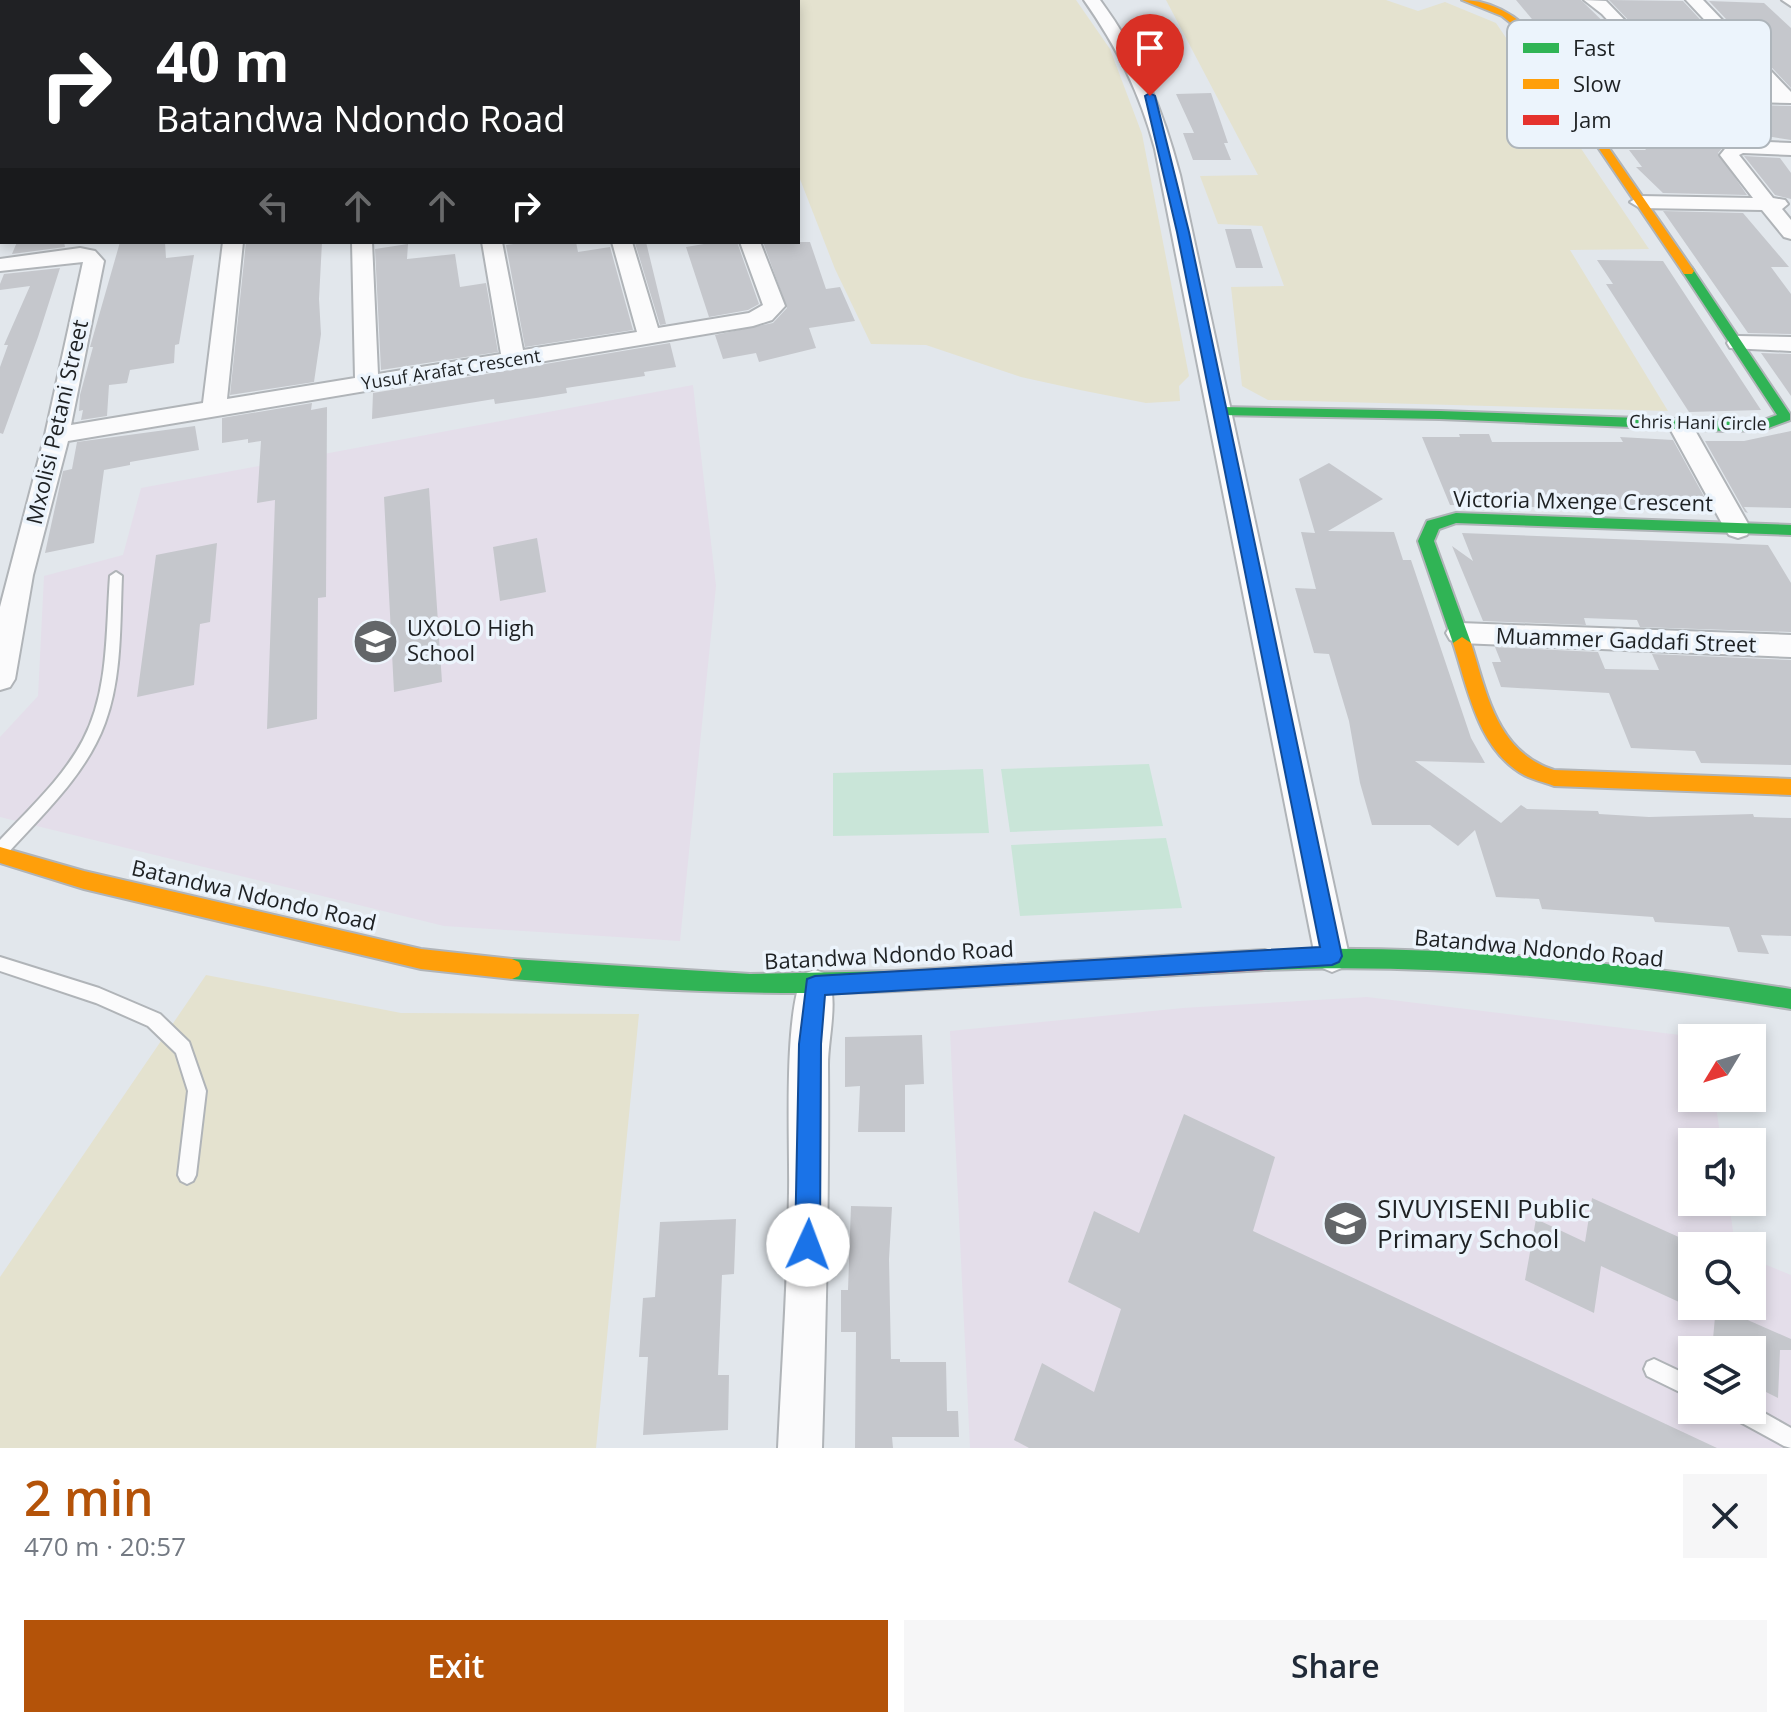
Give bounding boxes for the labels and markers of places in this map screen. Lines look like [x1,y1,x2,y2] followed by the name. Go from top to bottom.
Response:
[1116,14.0,1184,96] pin
[407,612,534,667] place label: UXOLO High School
[352,617,400,665] school or university icon: UXOLO High School
[1377,1190,1590,1256] place label: SIVUYISENI Public Primary School
[1322,1200,1370,1248] school or university icon: SIVUYISENI Public Primary School

